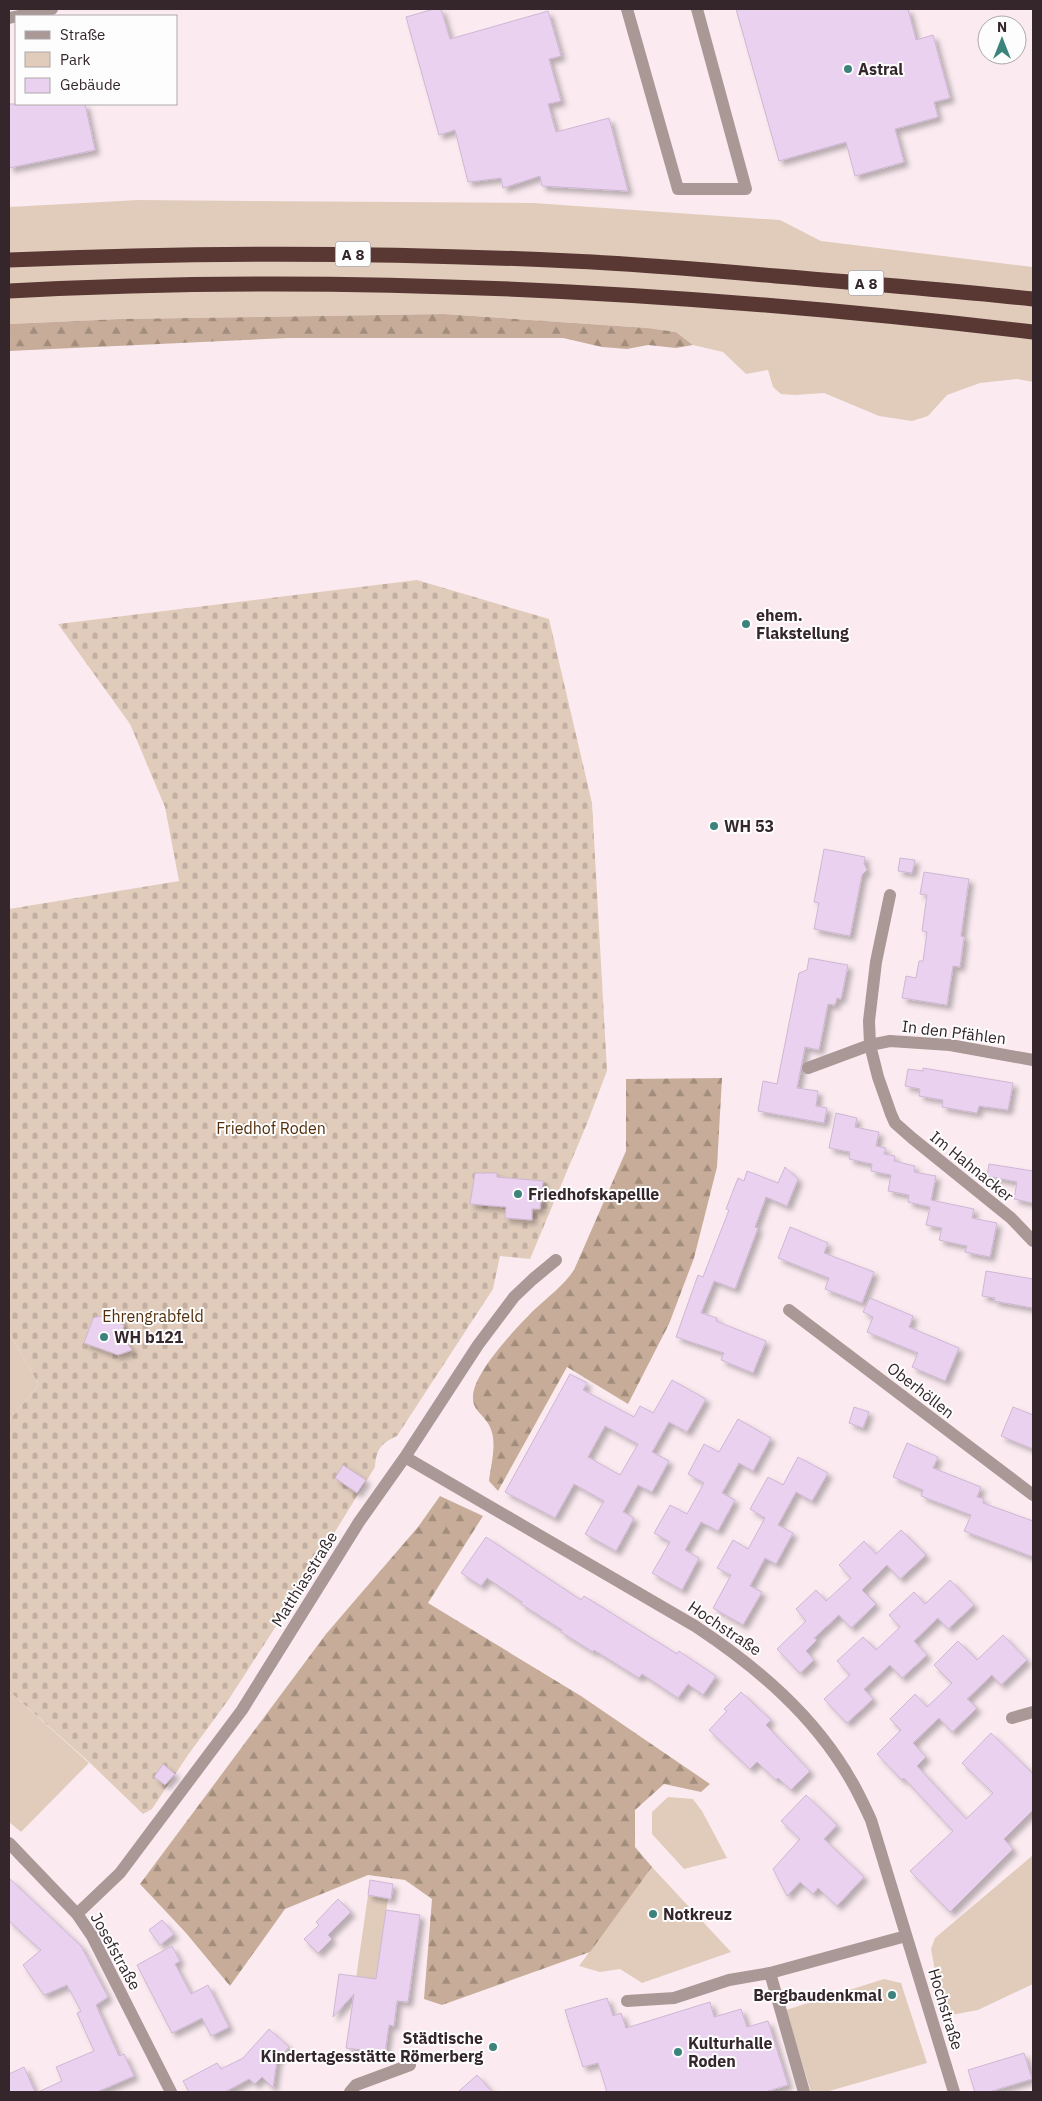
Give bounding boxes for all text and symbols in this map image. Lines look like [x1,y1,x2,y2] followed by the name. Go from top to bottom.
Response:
[15,15,178,105] legend
[977,15,1027,65] north arrow
[997,18,1007,36] text: N
[60,25,105,44] text: Straße
[60,50,90,69] text: Park
[858,59,903,79] place label: Astral
[842,63,854,75] marker: Astral
[60,75,121,94] text: Gebäude
[336,242,370,266] road number: A 8
[848,270,884,296] road number: A 8
[756,605,849,643] place label: ehem. Flakstellung
[740,618,752,630] marker: ehem. Flakstellung
[724,816,774,836] place label: WH 53
[708,820,720,832] marker: WH 53
[901,1016,1007,1048] street label: In den Pfählen
[216,1118,326,1138] park label: Friedhof Roden
[926,1126,1018,1206] street label: Im Hahnacker
[528,1184,659,1204] place label: Friedhofskapellle
[512,1188,524,1200] marker: Friedhofskapellle
[102,1306,204,1326] park label: Ehrengrabfeld
[114,1327,184,1347] place label: WH b121
[98,1331,110,1343] marker: WH b121
[883,1358,959,1422] street label: Oberhöllen
[267,1527,341,1630] street label: Matthiasstraße
[685,1596,766,1660] street label: Hochstraße
[663,1904,732,1924] place label: Notkreuz
[647,1908,659,1920] marker: Notkreuz
[87,1909,146,1993] street label: Josefstraße
[924,1966,968,2052] street label: Hochstraße
[753,1985,882,2005] place label: Bergbaudenkmal
[886,1989,898,2001] marker: Bergbaudenkmal
[261,2028,483,2066] place label: Städtische Kindertagesstätte Römerberg
[688,2033,772,2071] place label: Kulturhalle Roden
[487,2041,499,2053] marker: Städtische Kindertagesstätte Römerberg
[672,2046,684,2058] marker: Kulturhalle Roden

